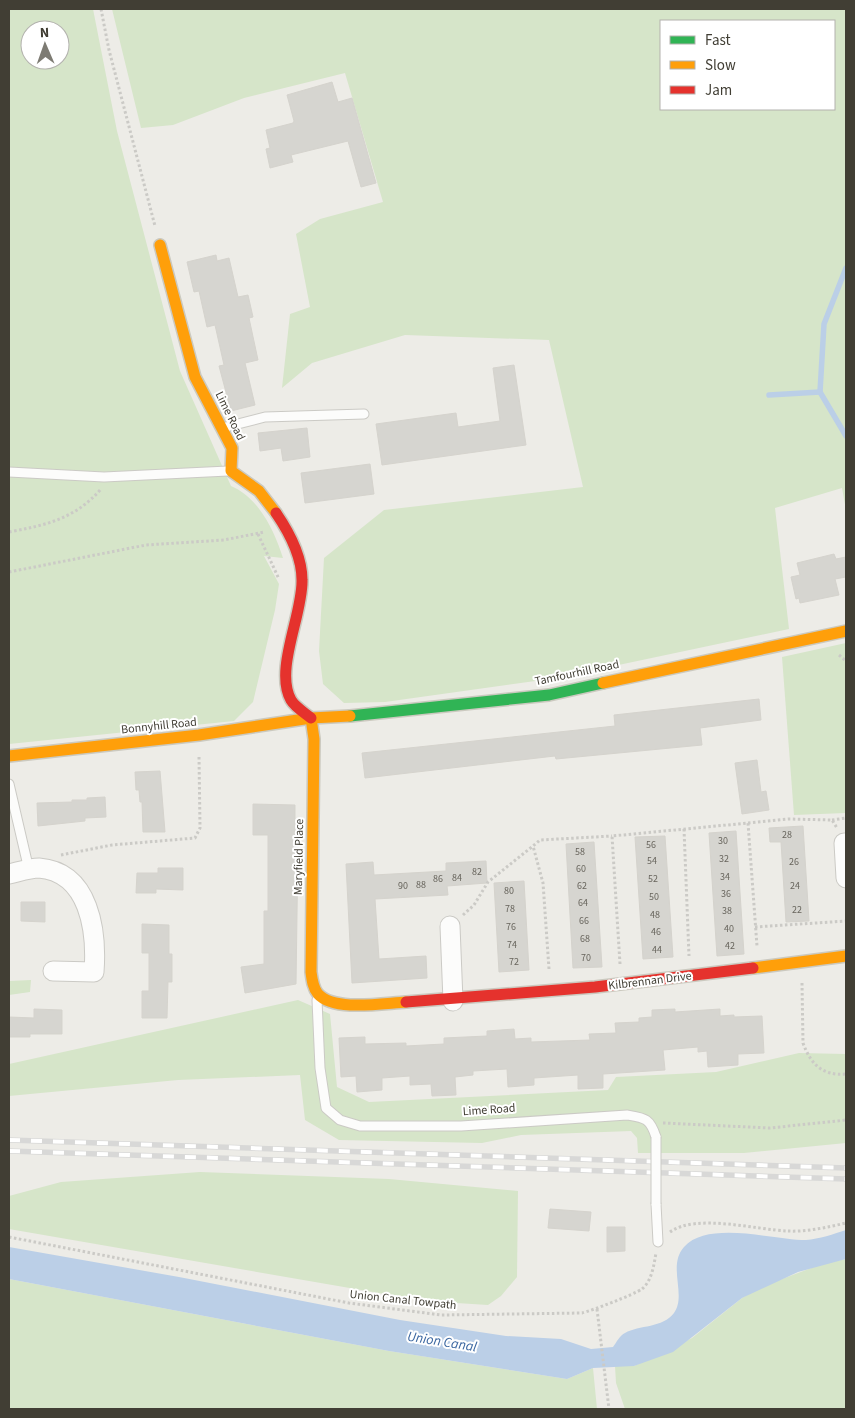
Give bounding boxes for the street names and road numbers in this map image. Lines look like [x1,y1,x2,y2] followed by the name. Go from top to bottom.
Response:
[211,389,249,443] street label: Lime Road
[533,656,621,690] street label: Tamfourhill Road
[120,714,198,738] street label: Bonnyhill Road
[290,819,308,895] street label: Maryfield Place
[607,967,693,995] street label: Kilbrennan Drive
[462,1100,516,1120] street label: Lime Road
[349,1286,457,1314] street label: Union Canal Towpath

